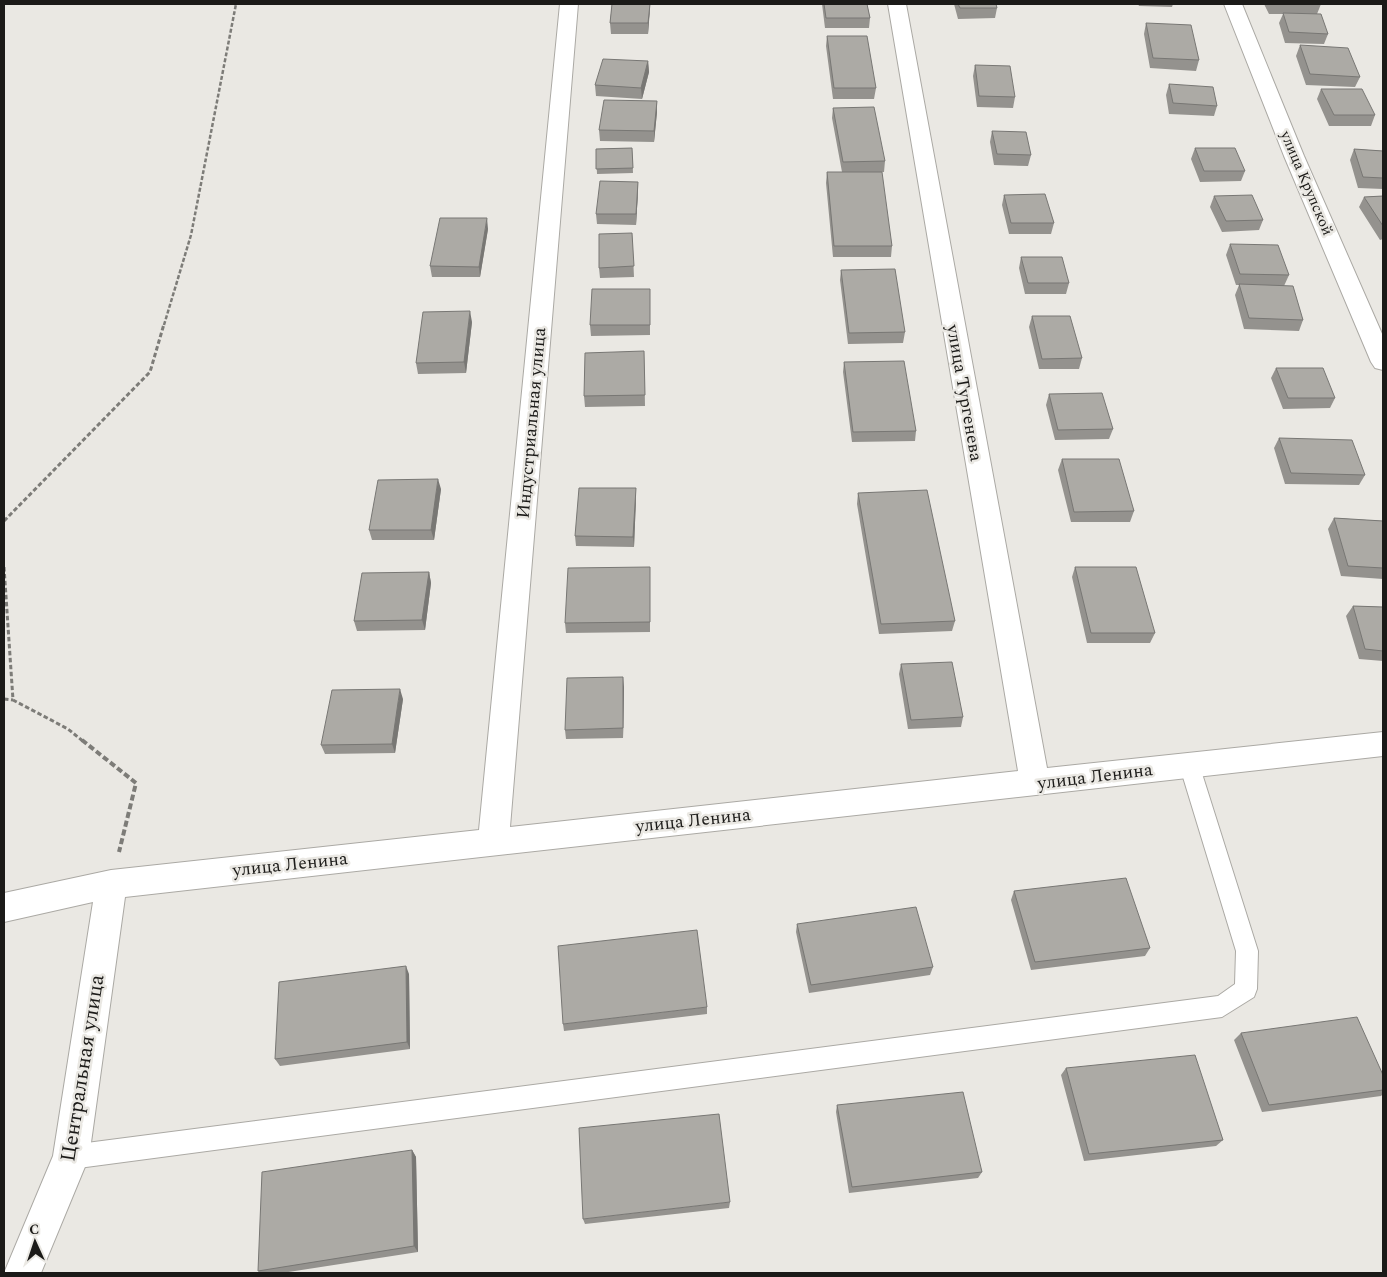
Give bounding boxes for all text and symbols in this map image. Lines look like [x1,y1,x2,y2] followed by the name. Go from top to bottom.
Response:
[1274,126,1339,239] street label: улица Крупской
[939,322,990,464] street label: улица Тургенева
[510,326,553,520] street label: Индустриальная улица
[1035,756,1154,797] street label: улица Ленина
[633,801,752,840] street label: улица Ленина
[230,845,349,884] street label: улица Ленина
[52,971,114,1164] street label: Центральная улица
[10,1217,60,1267] north arrow
[29,1219,40,1240] text: С

